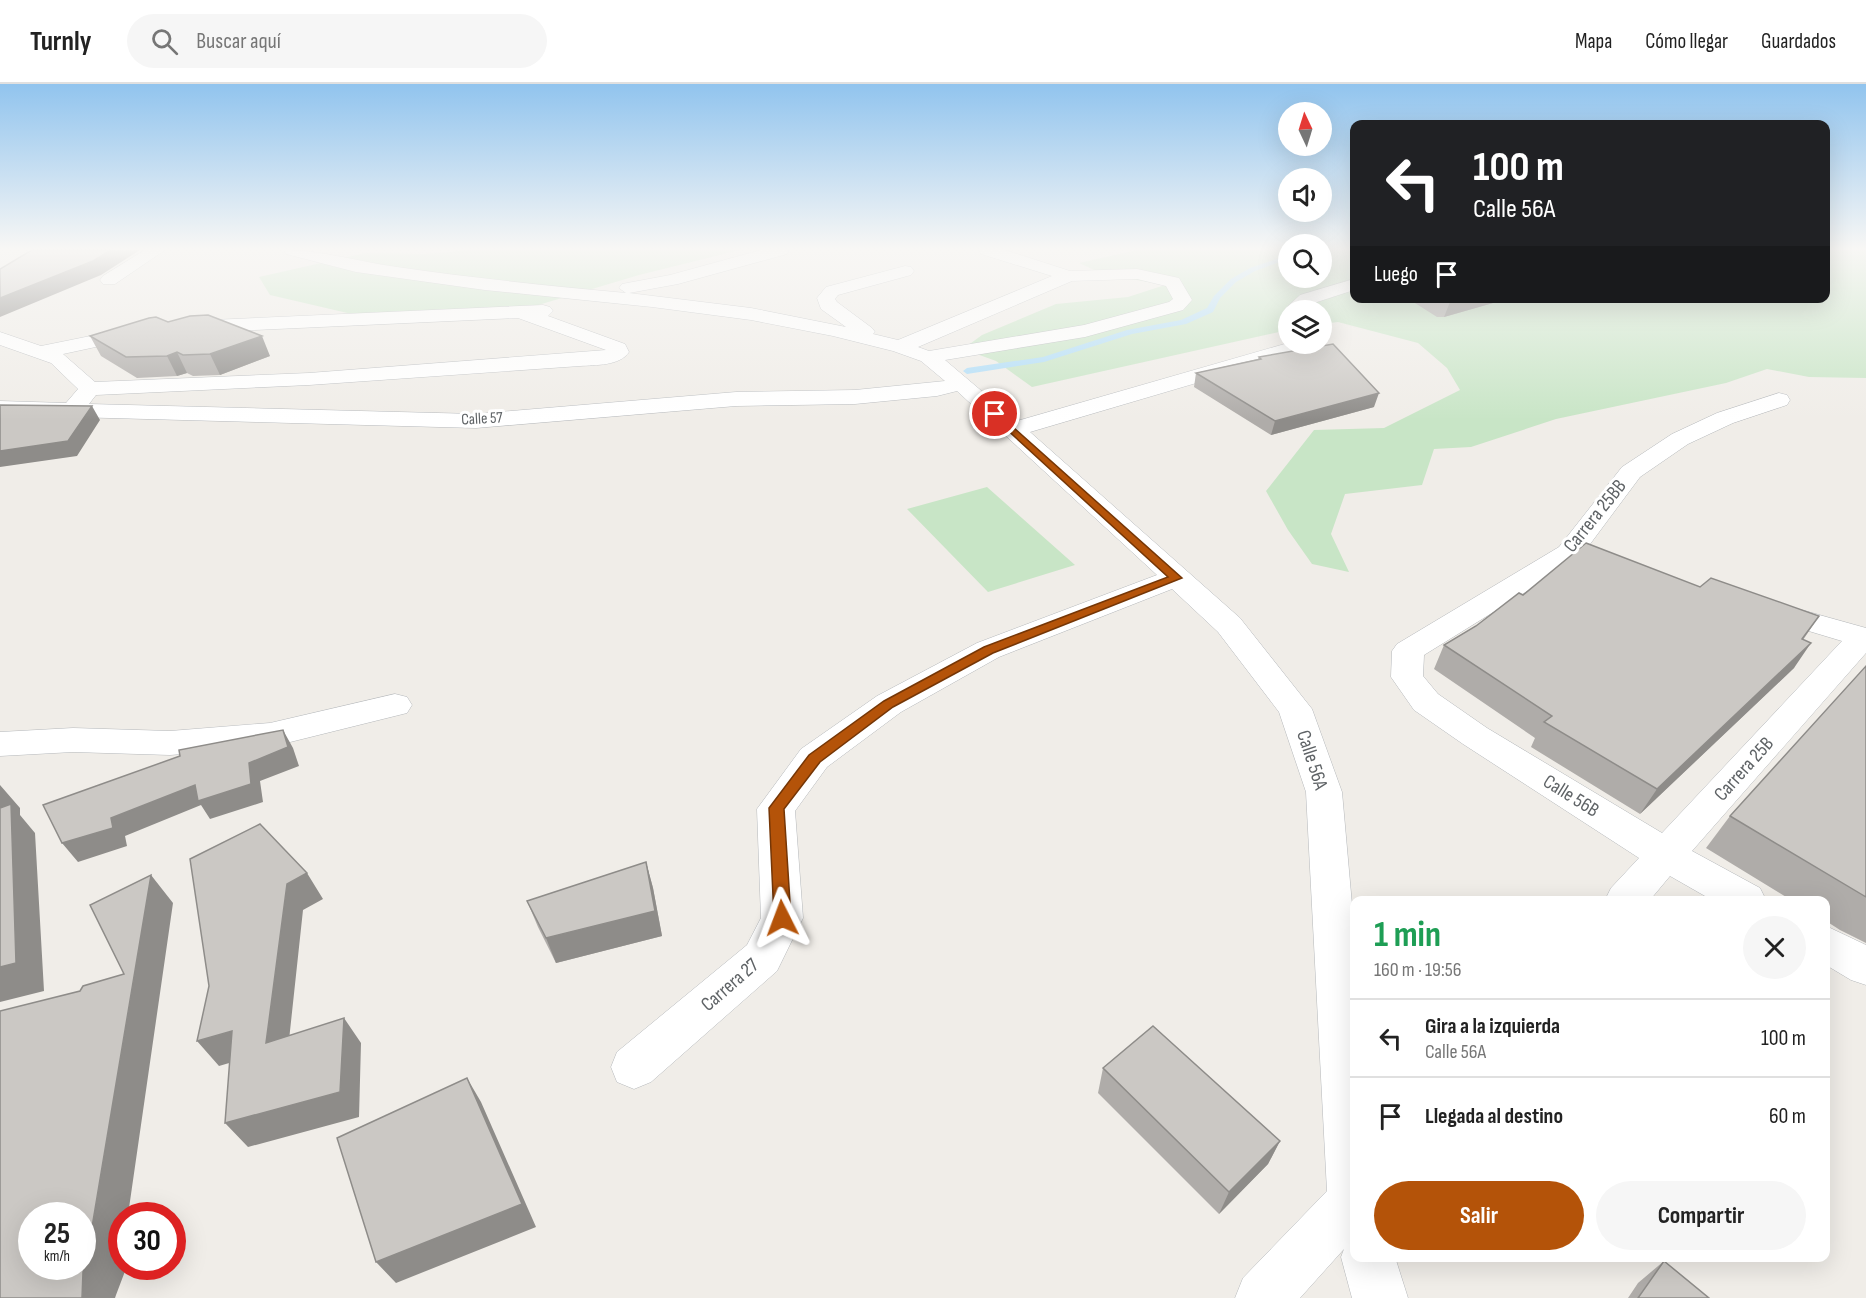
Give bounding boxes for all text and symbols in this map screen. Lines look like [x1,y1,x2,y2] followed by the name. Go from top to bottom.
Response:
[127,14,547,68] search box
[30,25,91,58] text: Turnly
[148,25,181,58] icon: search
[196,28,281,55] text: Buscar aquí
[1575,29,1612,54] text: Mapa
[1645,29,1728,54] text: Cómo llegar
[1761,29,1836,54] text: Guardados
[1278,102,1332,156] north arrow
[1278,102,1332,354] map controls
[1473,142,1564,193] text: 100 m
[1374,144,1452,222] icon: left
[1278,168,1332,222] button: sound
[1473,193,1555,225] text: Calle 56A
[1278,234,1332,288] button: search
[1430,258,1463,291] icon: arrive
[1374,261,1418,288] text: Luego
[1278,300,1332,354] button: layers
[969,388,1020,439] pin
[978,397,1011,430] icon: arrive
[461,408,504,430] street label: Calle 57
[1558,475,1632,557] street label: Carrera 25BB
[1291,727,1333,793] street label: Calle 56A
[1709,732,1779,806] street label: Carrera 25B
[1539,770,1603,822] street label: Calle 56B
[750,886,814,950] position arrow
[1374,914,1441,957] text: 1 min
[1743,916,1806,979] button: close
[696,953,764,1017] street label: Carrera 27
[1374,958,1461,982] text: 160 m · 19:56
[1425,1013,1560,1040] text: Gira a la izquierda
[1374,1022,1407,1055] icon: left
[1761,1025,1806,1052] text: 100 m
[1425,1040,1486,1064] text: Calle 56A
[1374,1100,1407,1133] icon: arrive
[1425,1103,1563,1130] text: Llegada al destino
[1769,1103,1806,1130] text: 60 m
[1374,1181,1584,1250] button: Salir
[1596,1181,1806,1250] button: Compartir
[108,1202,186,1280] speed limit sign: 30
[44,1216,70,1252] text: 25
[44,1247,70,1266] text: km/h

